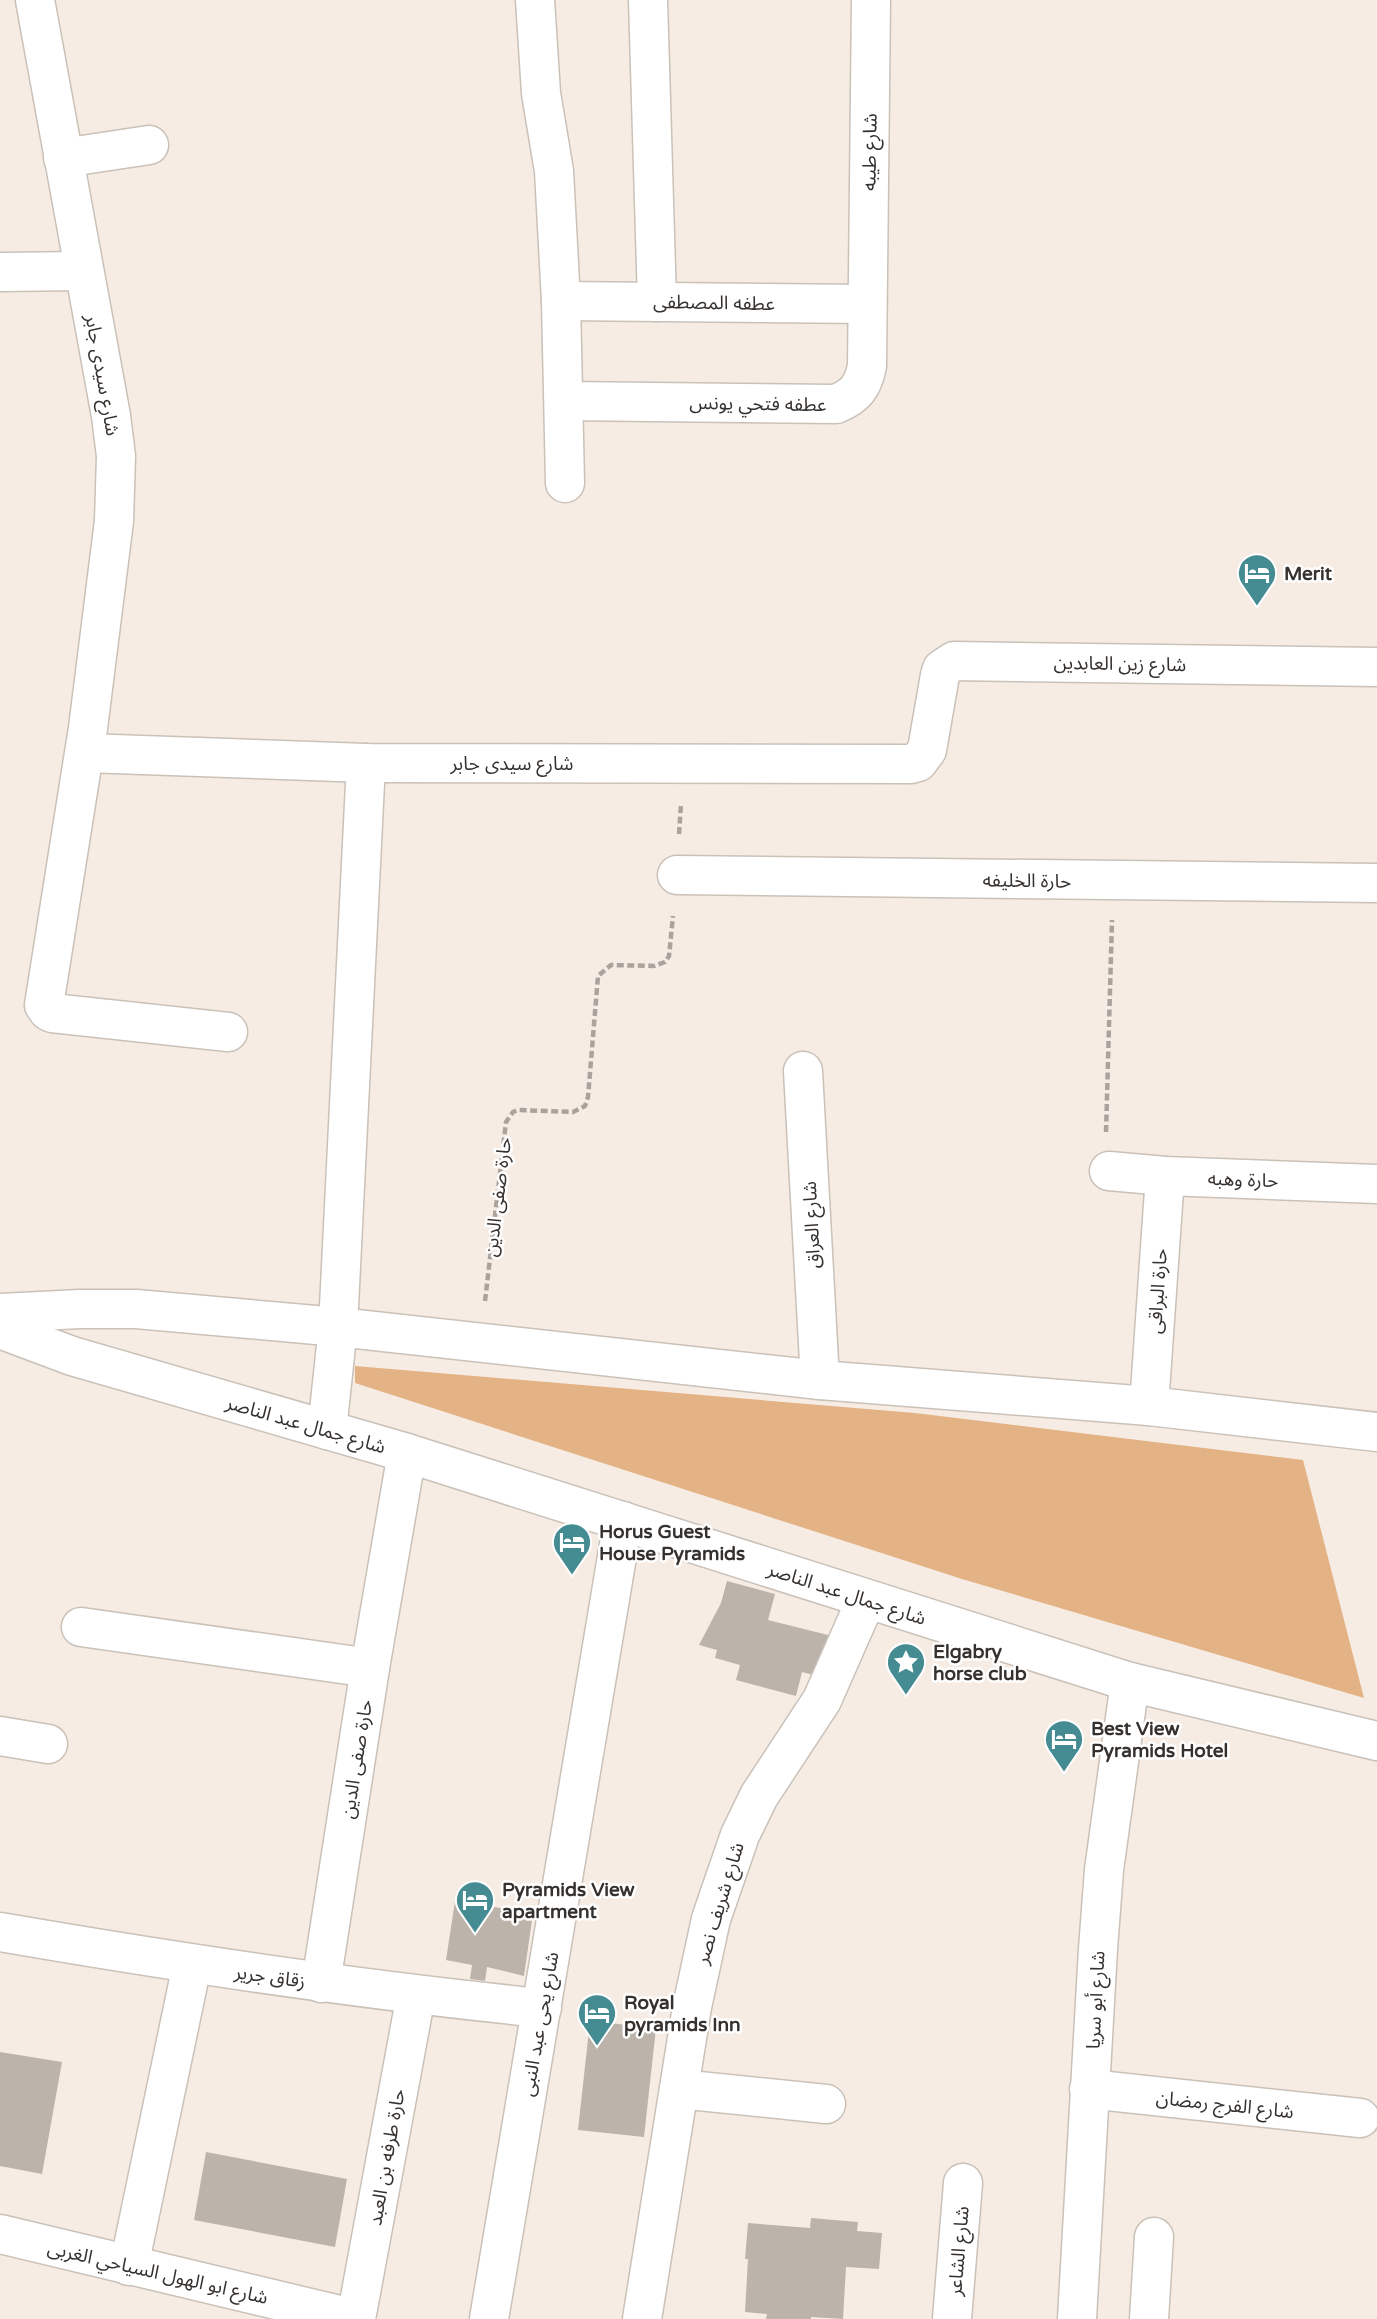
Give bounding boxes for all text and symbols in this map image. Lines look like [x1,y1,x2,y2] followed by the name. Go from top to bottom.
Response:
[858,113,884,191] street label: شارع طيبه
[653,291,775,315] street label: عطفه المصطفى
[78,312,124,438] street label: شارع سيدى جابر
[689,392,827,420] street label: عطفه فتحي يونس
[1236,552,1278,607] hotel icon: Merit
[1284,563,1333,585] place label: Merit
[1054,652,1186,678] street label: شارع زين العابدين
[450,753,573,777] street label: شارع سيدى جابر
[983,869,1071,893] street label: حارة الخليفه
[480,1136,516,1258] street label: حارة صفى الدين
[1207,1168,1279,1192] street label: حارة وهبه
[799,1181,827,1269] street label: شارع العراق
[1144,1248,1172,1335] street label: حارة البراقى
[222,1391,388,1460] street label: شارع جمال عبد الناصر
[551,1521,593,1576] hotel icon: Horus Guest House Pyramids
[599,1521,745,1566] place label: Horus Guest House Pyramids
[763,1558,929,1632] street label: شارع جمال عبد الناصر
[885,1641,927,1696] place icon: Elgabry horse club
[933,1641,1027,1685] place label: Elgabry horse club
[337,1698,377,1820] street label: حارة صفى الدين
[1043,1718,1085,1773] hotel icon: Best View Pyramids Hotel
[1091,1718,1228,1763] place label: Best View Pyramids Hotel
[691,1840,751,1968] street label: شارع شريف نصر
[454,1879,496,1934] hotel icon: Pyramids View apartment
[502,1879,635,1924] place label: Pyramids View apartment
[516,1950,565,2098] street label: شارع يحى عبد النبى
[1082,1950,1112,2050] street label: شارع أبو سريا
[232,1961,307,1993] street label: زقاق جرير
[576,1992,618,2047] hotel icon: Royal pyramids Inn
[624,1992,741,2037] place label: Royal pyramids Inn
[364,2087,410,2227] street label: حارة طرفه بن العبد
[1155,2087,1295,2125] street label: شارع الفرج رمضان
[944,2205,976,2298] street label: شارع الشاعر
[45,2237,270,2312] street label: شارع ابو الهول السياحي الغربى

